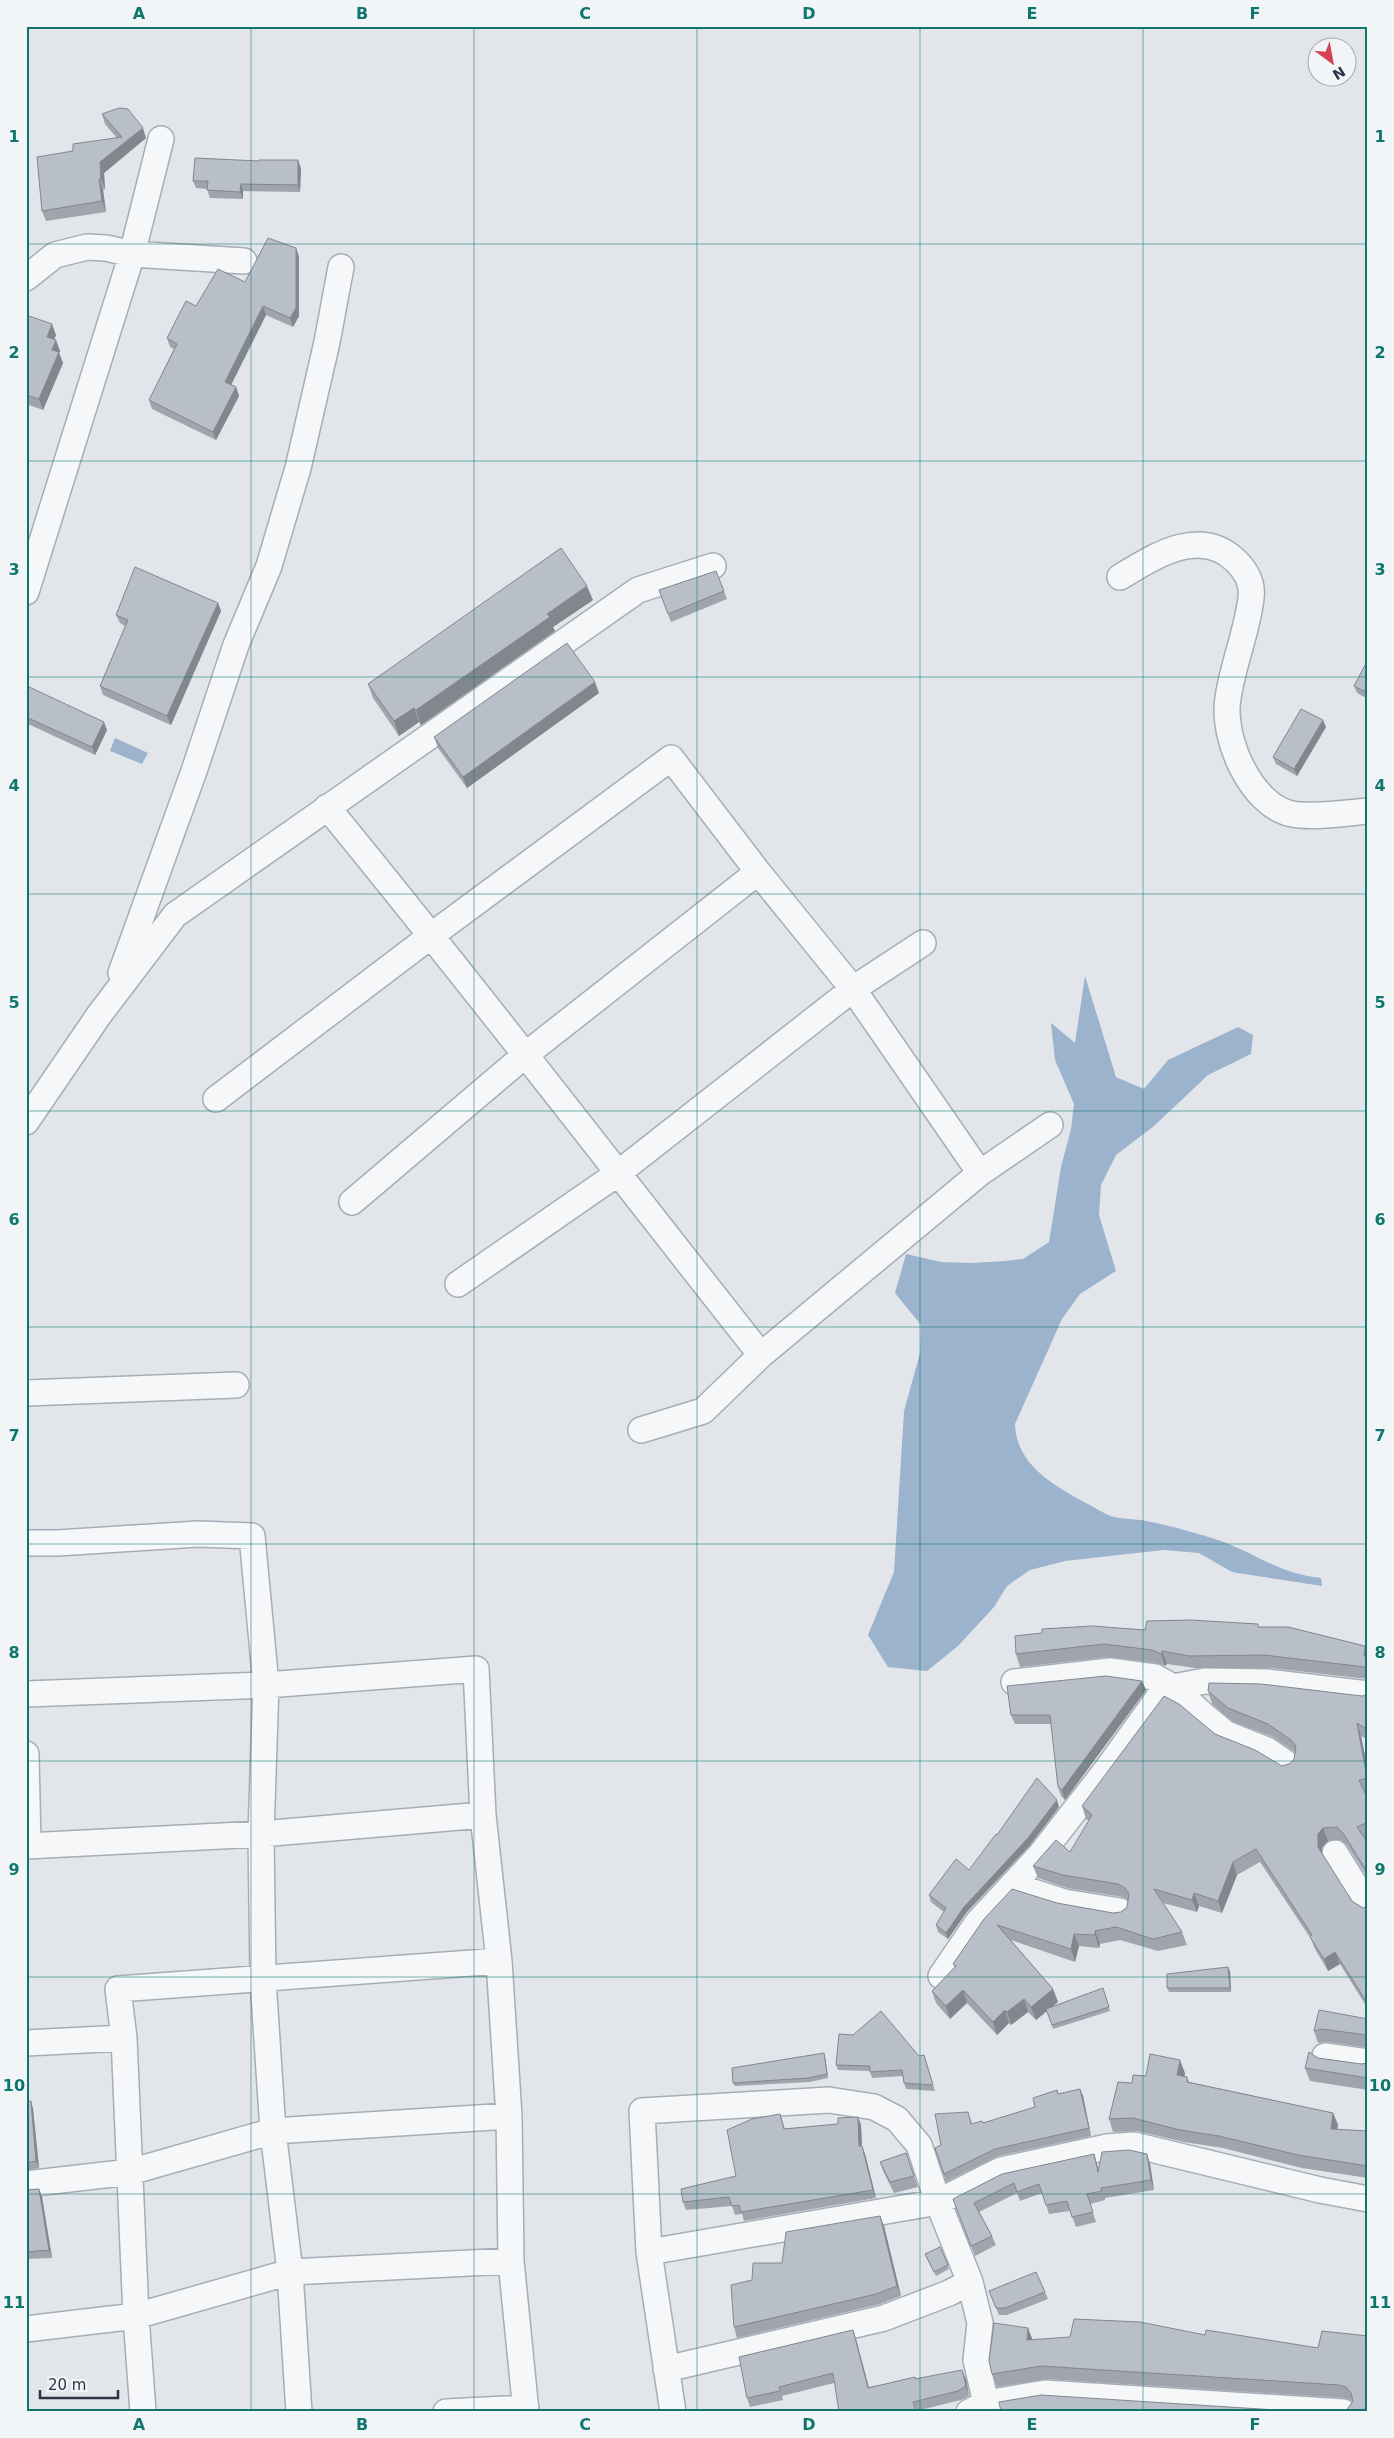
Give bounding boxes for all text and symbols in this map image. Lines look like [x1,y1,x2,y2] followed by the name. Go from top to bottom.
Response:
[133,4,146,23] text: A
[356,4,368,23] text: B
[579,4,591,23] text: C
[802,4,816,23] text: D
[1027,4,1037,23] text: E
[1250,4,1260,23] text: F
[1306,38,1356,88] north arrow
[1330,63,1348,83] text: N
[8,127,20,146] text: 1
[1374,127,1386,146] text: 1
[8,343,20,362] text: 2
[1374,343,1386,362] text: 2
[8,560,20,579] text: 3
[1374,560,1386,579] text: 3
[8,776,20,795] text: 4
[1374,776,1386,795] text: 4
[8,993,20,1012] text: 5
[1374,993,1386,1012] text: 5
[8,1210,20,1229] text: 6
[1374,1210,1386,1229] text: 6
[8,1426,20,1445] text: 7
[1374,1426,1386,1445] text: 7
[8,1643,20,1662] text: 8
[1374,1643,1386,1662] text: 8
[8,1860,20,1879] text: 9
[1374,1860,1386,1879] text: 9
[3,2076,25,2095] text: 10
[1369,2076,1391,2095] text: 10
[3,2293,25,2312] text: 11
[1369,2293,1391,2312] text: 11
[40,2368,118,2400] scale bar
[48,2376,86,2394] text: 20 m
[133,2415,146,2434] text: A
[356,2415,368,2434] text: B
[579,2415,591,2434] text: C
[802,2415,816,2434] text: D
[1027,2415,1037,2434] text: E
[1250,2415,1260,2434] text: F

